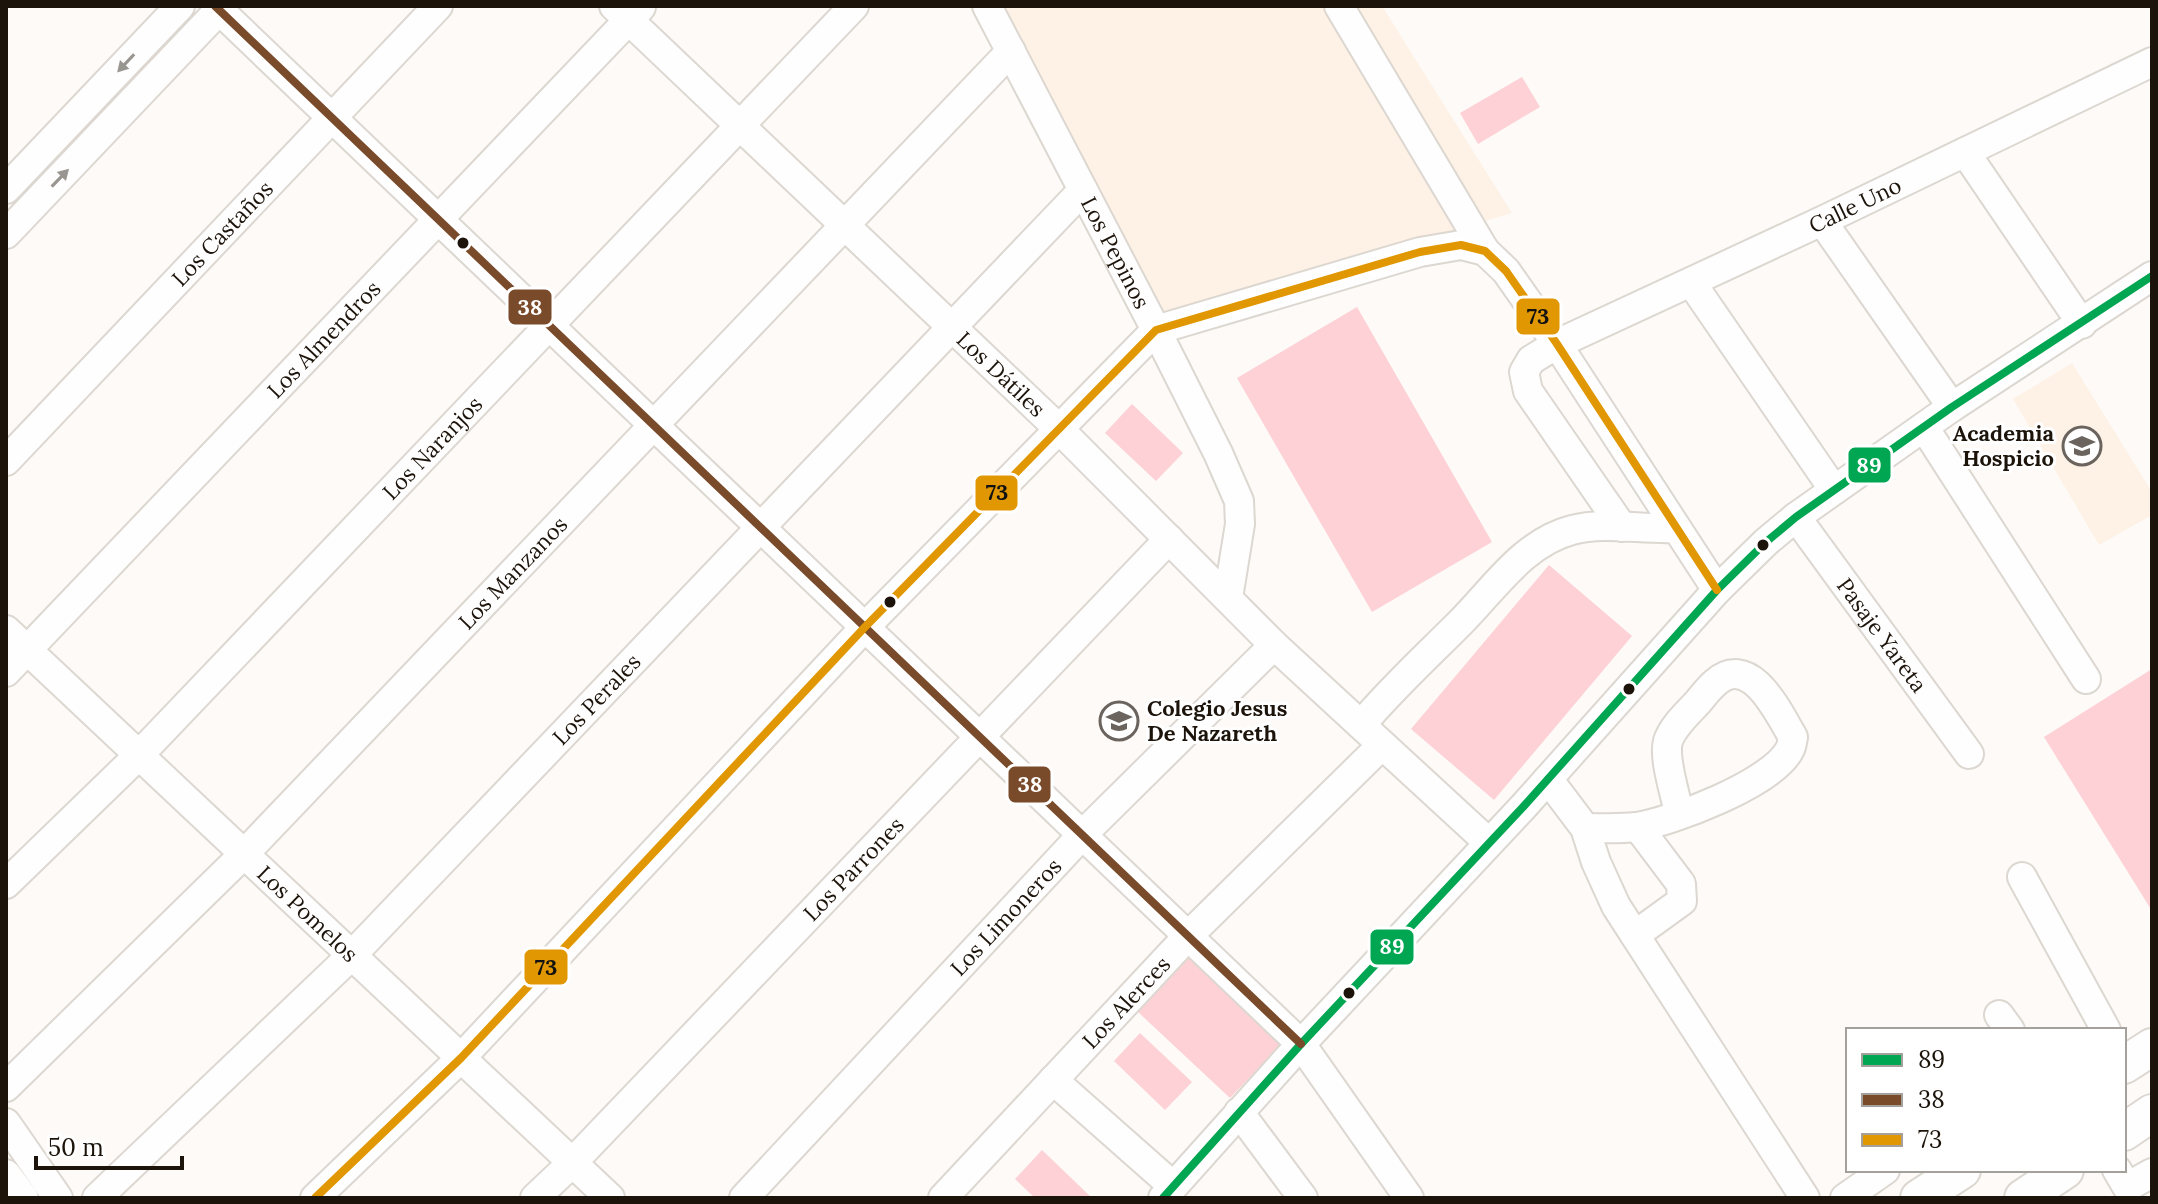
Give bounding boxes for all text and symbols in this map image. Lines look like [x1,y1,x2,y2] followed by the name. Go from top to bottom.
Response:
[117,53,135,72] one-way arrow
[50,168,68,187] one-way arrow
[1804,171,1906,239] street label: Calle Uno
[166,175,279,292] street label: Los Castaños
[1075,192,1156,313] street label: Los Pepinos
[455,235,471,251] unlabelled marker
[261,275,386,404] street label: Los Almendros
[507,288,553,326] line badge: 38
[518,293,542,321] text: 38
[1515,297,1561,336] line badge: 73
[1527,302,1549,330] text: 73
[951,325,1051,423] street label: Los Dátiles
[376,390,488,505] street label: Los Naranjos
[1953,419,2054,472] place label: Academia Hospicio
[2061,425,2103,467] school or university icon: Academia Hospicio
[1847,446,1892,484] line badge: 89
[1856,451,1882,479] text: 89
[974,474,1019,512] line badge: 73
[986,478,1008,506] text: 73
[452,510,573,635] street label: Los Manzanos
[1755,537,1771,553] unlabelled marker
[1831,572,1933,698] street label: Pasaje Yareta
[882,594,898,610] unlabelled marker
[546,648,646,751] street label: Los Perales
[1621,681,1637,697] unlabelled marker
[1147,694,1287,747] place label: Colegio Jesus De Nazareth
[1098,700,1140,742] school or university icon: Colegio Jesus De Nazareth
[1007,765,1052,804] line badge: 38
[1018,770,1042,798] text: 38
[797,811,910,927] street label: Los Parrones
[944,852,1067,982] street label: Los Limoneros
[251,859,364,968] street label: Los Pomelos
[1369,928,1415,966] line badge: 89
[1379,932,1405,960] text: 89
[523,948,569,986] line badge: 73
[1076,950,1176,1054] street label: Los Alerces
[535,953,557,981] text: 73
[1341,985,1357,1001] unlabelled marker
[1846,1028,2126,1172] legend
[1918,1044,1945,1075] text: 89
[1918,1084,1945,1115] text: 38
[36,1120,182,1170] scale bar
[1918,1124,1942,1155] text: 73
[48,1132,104,1163] text: 50 m

